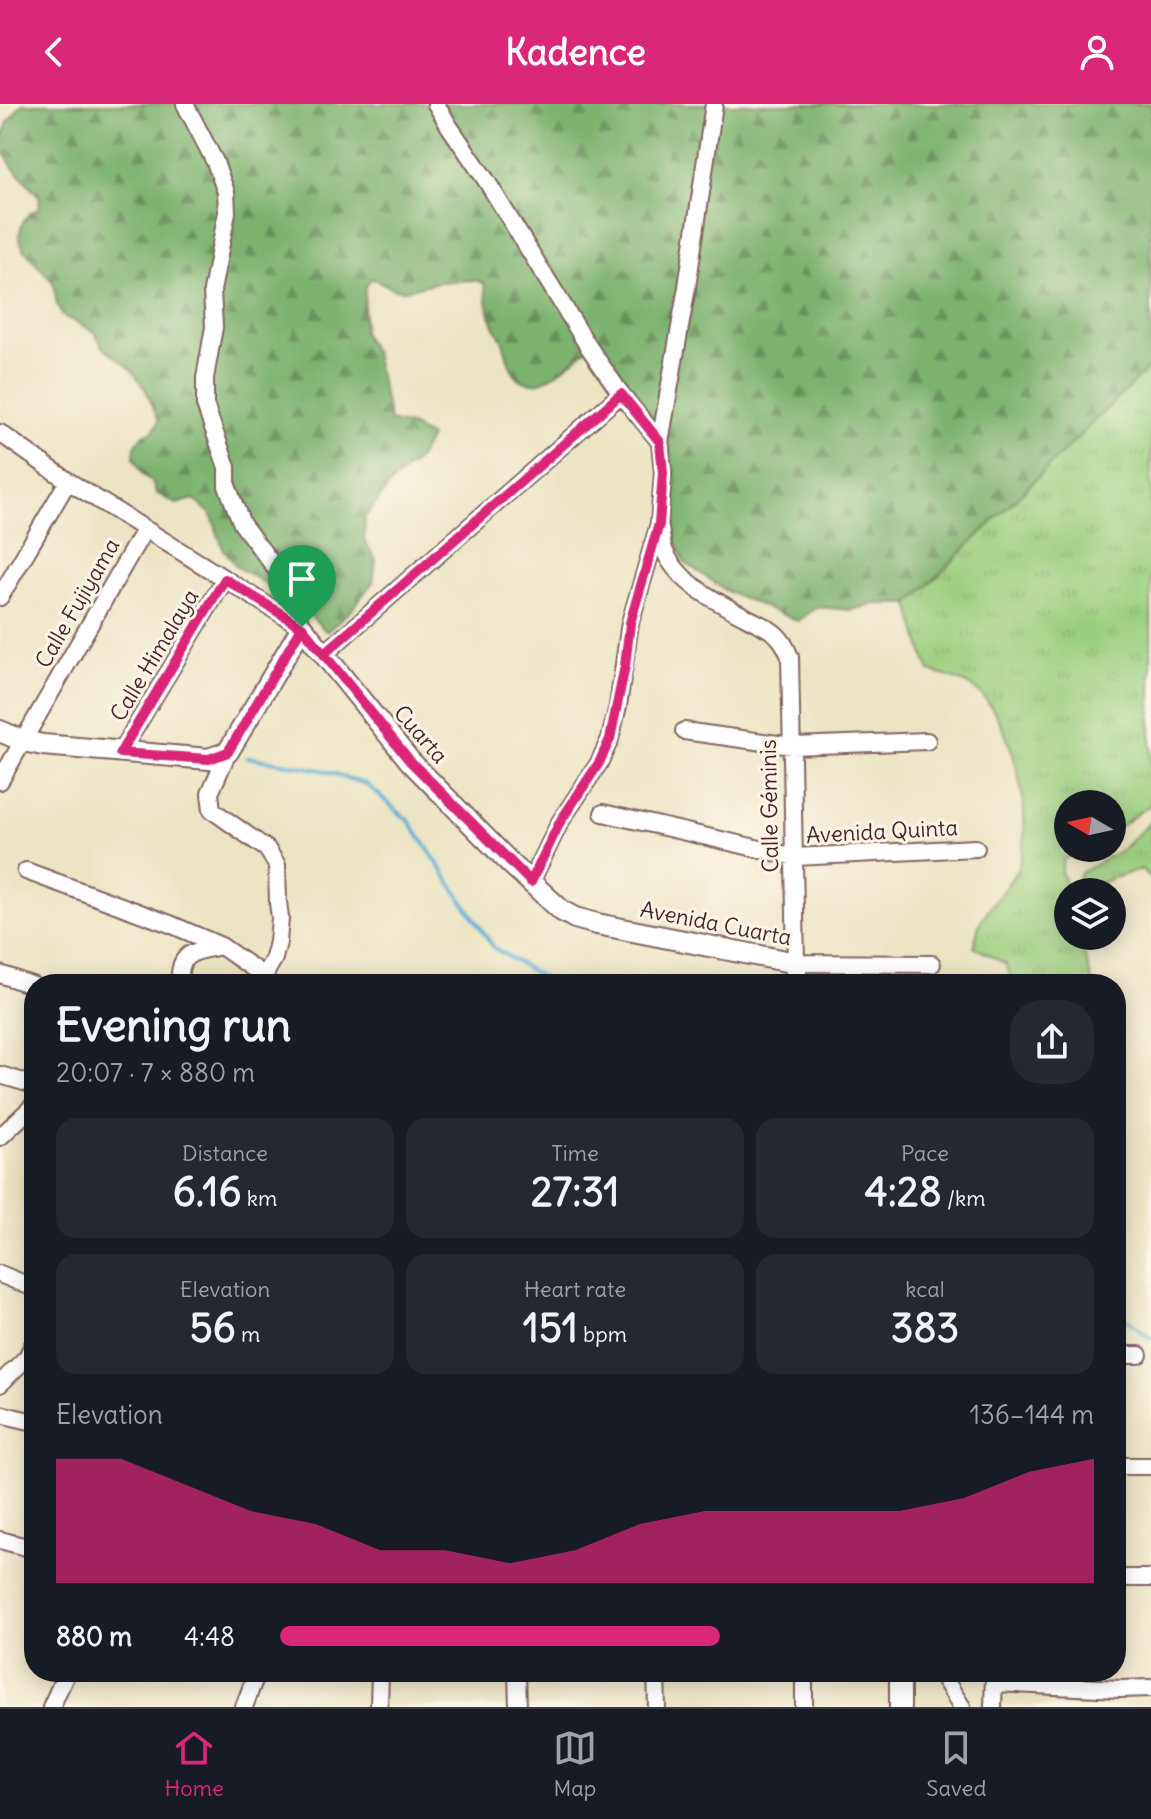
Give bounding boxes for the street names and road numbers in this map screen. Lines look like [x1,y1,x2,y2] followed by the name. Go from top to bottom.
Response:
[29,533,125,673] street label: Calle Fujiyama
[104,584,204,726] street label: Calle Himalaya
[388,699,454,769] street label: Cuarta
[754,739,784,873] street label: Calle Géminis
[805,813,959,849] street label: Avenida Quinta
[638,895,794,951] street label: Avenida Cuarta

